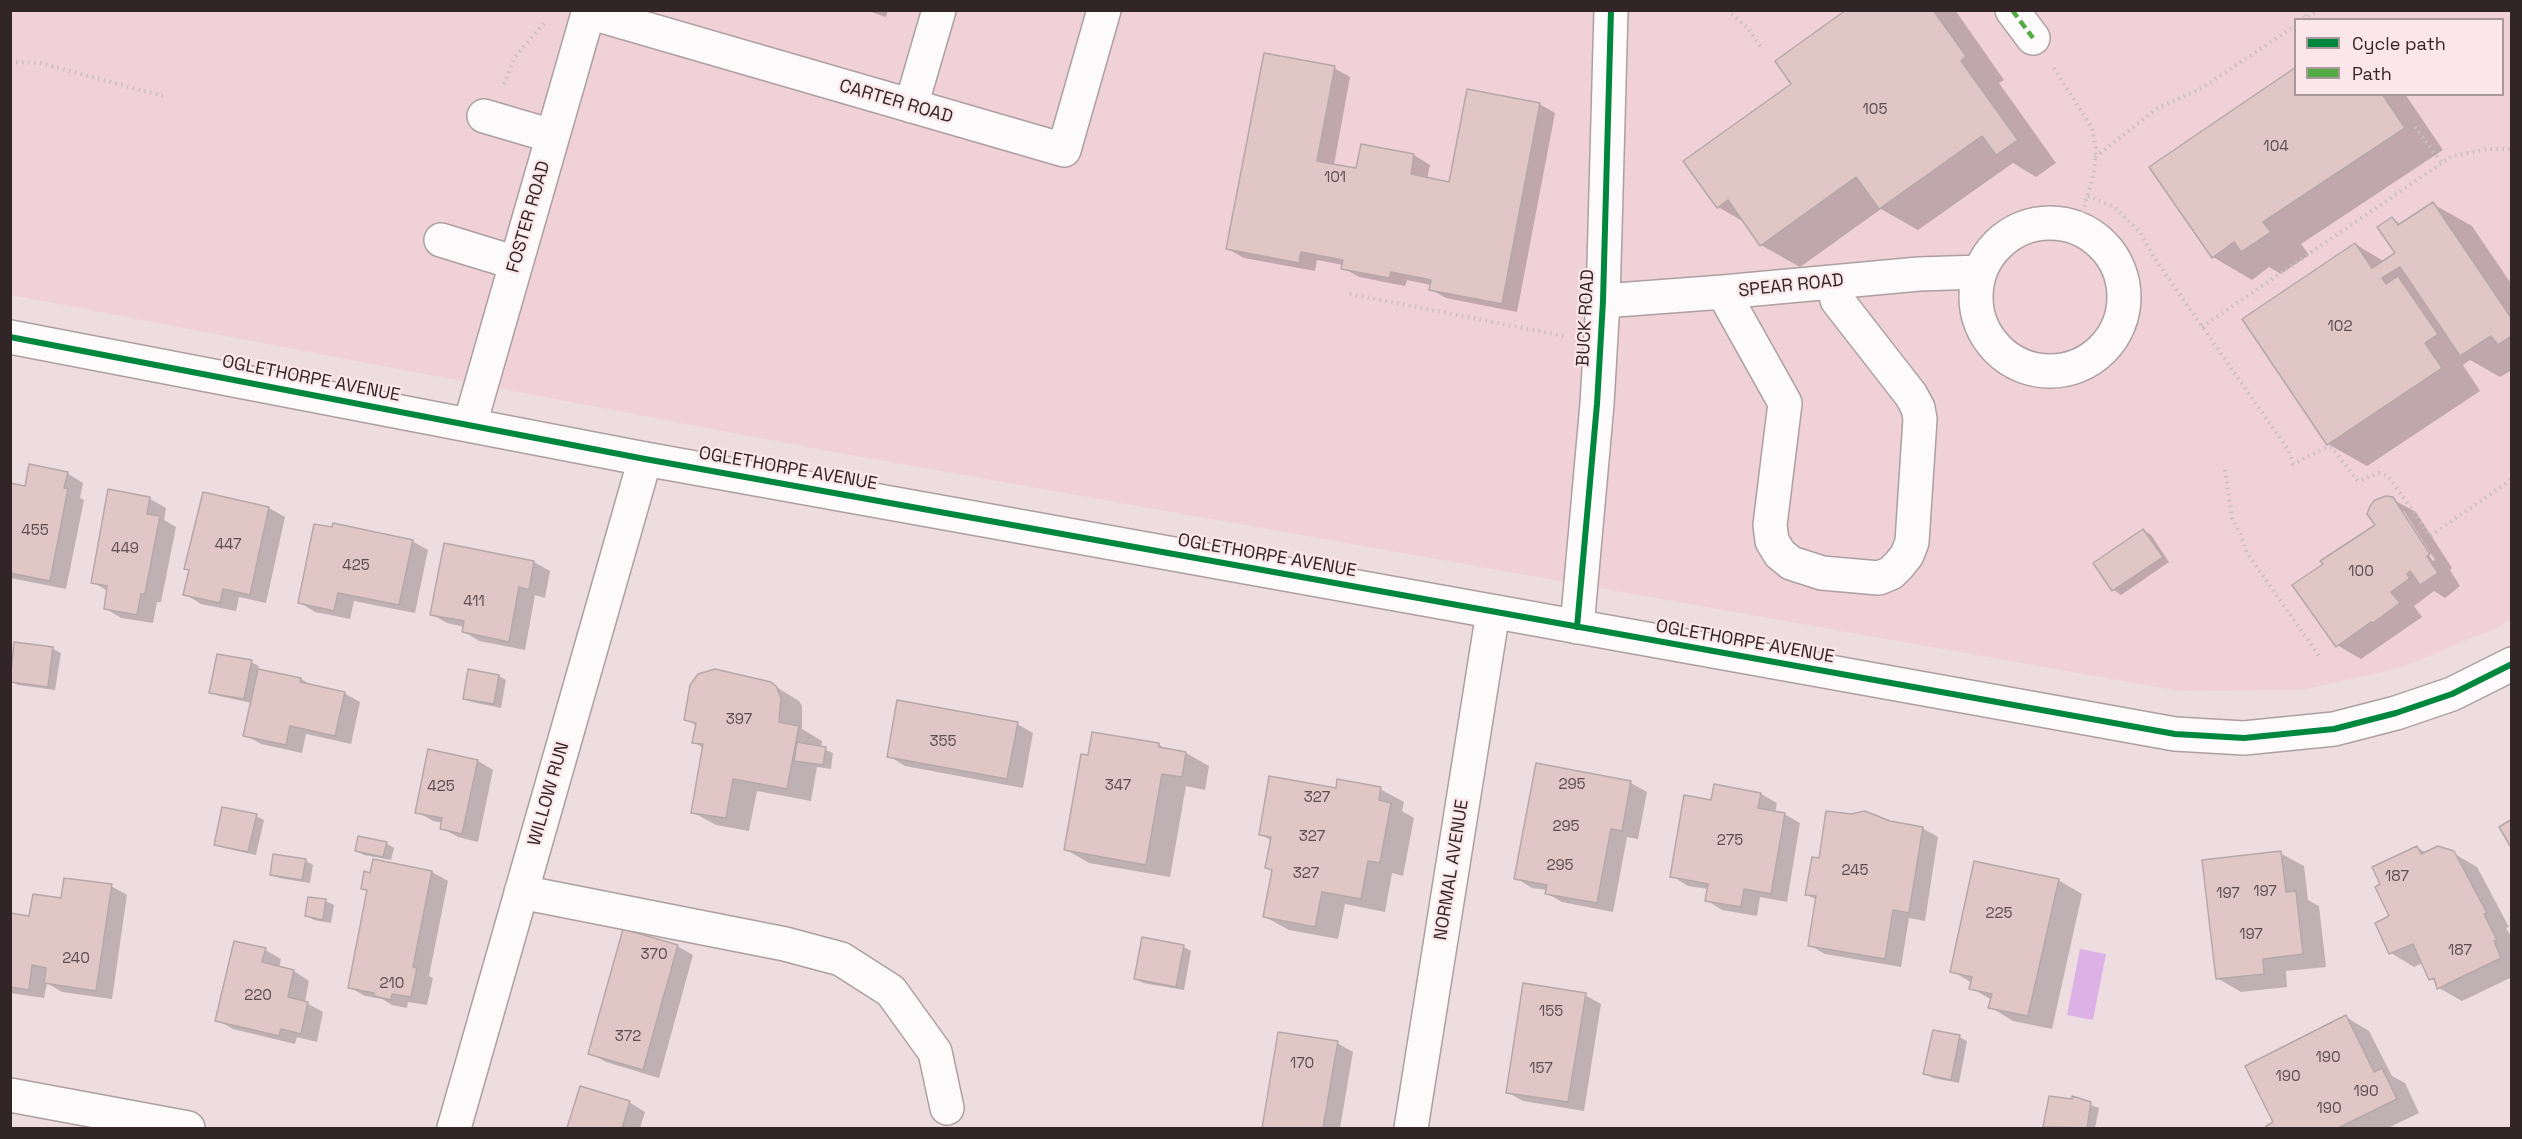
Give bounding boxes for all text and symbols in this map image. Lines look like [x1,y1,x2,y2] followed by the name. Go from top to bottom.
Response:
[2294,18,2504,96] legend
[2352,32,2446,55] text: Cycle path
[2352,62,2392,85] text: Path
[837,75,955,129] street label: CARTER ROAD
[1863,101,1887,119] house number: 105
[2263,138,2289,156] house number: 104
[503,159,555,275] street label: FOSTER ROAD
[1324,169,1346,187] house number: 101
[1573,269,1599,367] street label: BUCK ROAD
[1737,270,1845,302] street label: SPEAR ROAD
[2328,318,2352,336] house number: 102
[220,351,402,407] street label: OGLETHORPE AVENUE
[697,443,879,495] street label: OGLETHORPE AVENUE
[21,522,49,540] house number: 455
[1176,530,1358,582] street label: OGLETHORPE AVENUE
[215,536,241,554] house number: 447
[111,540,139,558] house number: 449
[342,557,370,575] house number: 425
[2348,563,2374,581] house number: 100
[463,593,485,611] house number: 411
[1654,616,1836,668] street label: OGLETHORPE AVENUE
[726,711,752,729] house number: 397
[929,733,957,751] house number: 355
[524,740,574,848] street label: WILLOW RUN
[1558,776,1586,794] house number: 295
[1105,777,1131,795] house number: 347
[427,778,455,796] house number: 425
[1304,789,1330,807] house number: 327
[1430,798,1474,942] street label: NORMAL AVENUE
[1552,818,1580,836] house number: 295
[1299,828,1325,846] house number: 327
[1717,832,1743,850] house number: 275
[1546,857,1574,875] house number: 295
[1842,862,1868,880] house number: 245
[1293,865,1319,883] house number: 327
[2385,868,2409,886] house number: 187
[2253,883,2277,901] house number: 197
[2216,885,2240,903] house number: 197
[1985,905,2013,923] house number: 225
[2239,926,2263,944] house number: 197
[2448,942,2472,960] house number: 187
[640,946,668,964] house number: 370
[62,950,90,968] house number: 240
[380,975,404,993] house number: 210
[244,987,272,1005] house number: 220
[1539,1003,1563,1021] house number: 155
[615,1028,641,1046] house number: 372
[2315,1049,2341,1067] house number: 190
[1290,1055,1314,1073] house number: 170
[1529,1060,1553,1078] house number: 157
[2275,1068,2301,1086] house number: 190
[2353,1083,2379,1101] house number: 190
[2316,1100,2342,1118] house number: 190

